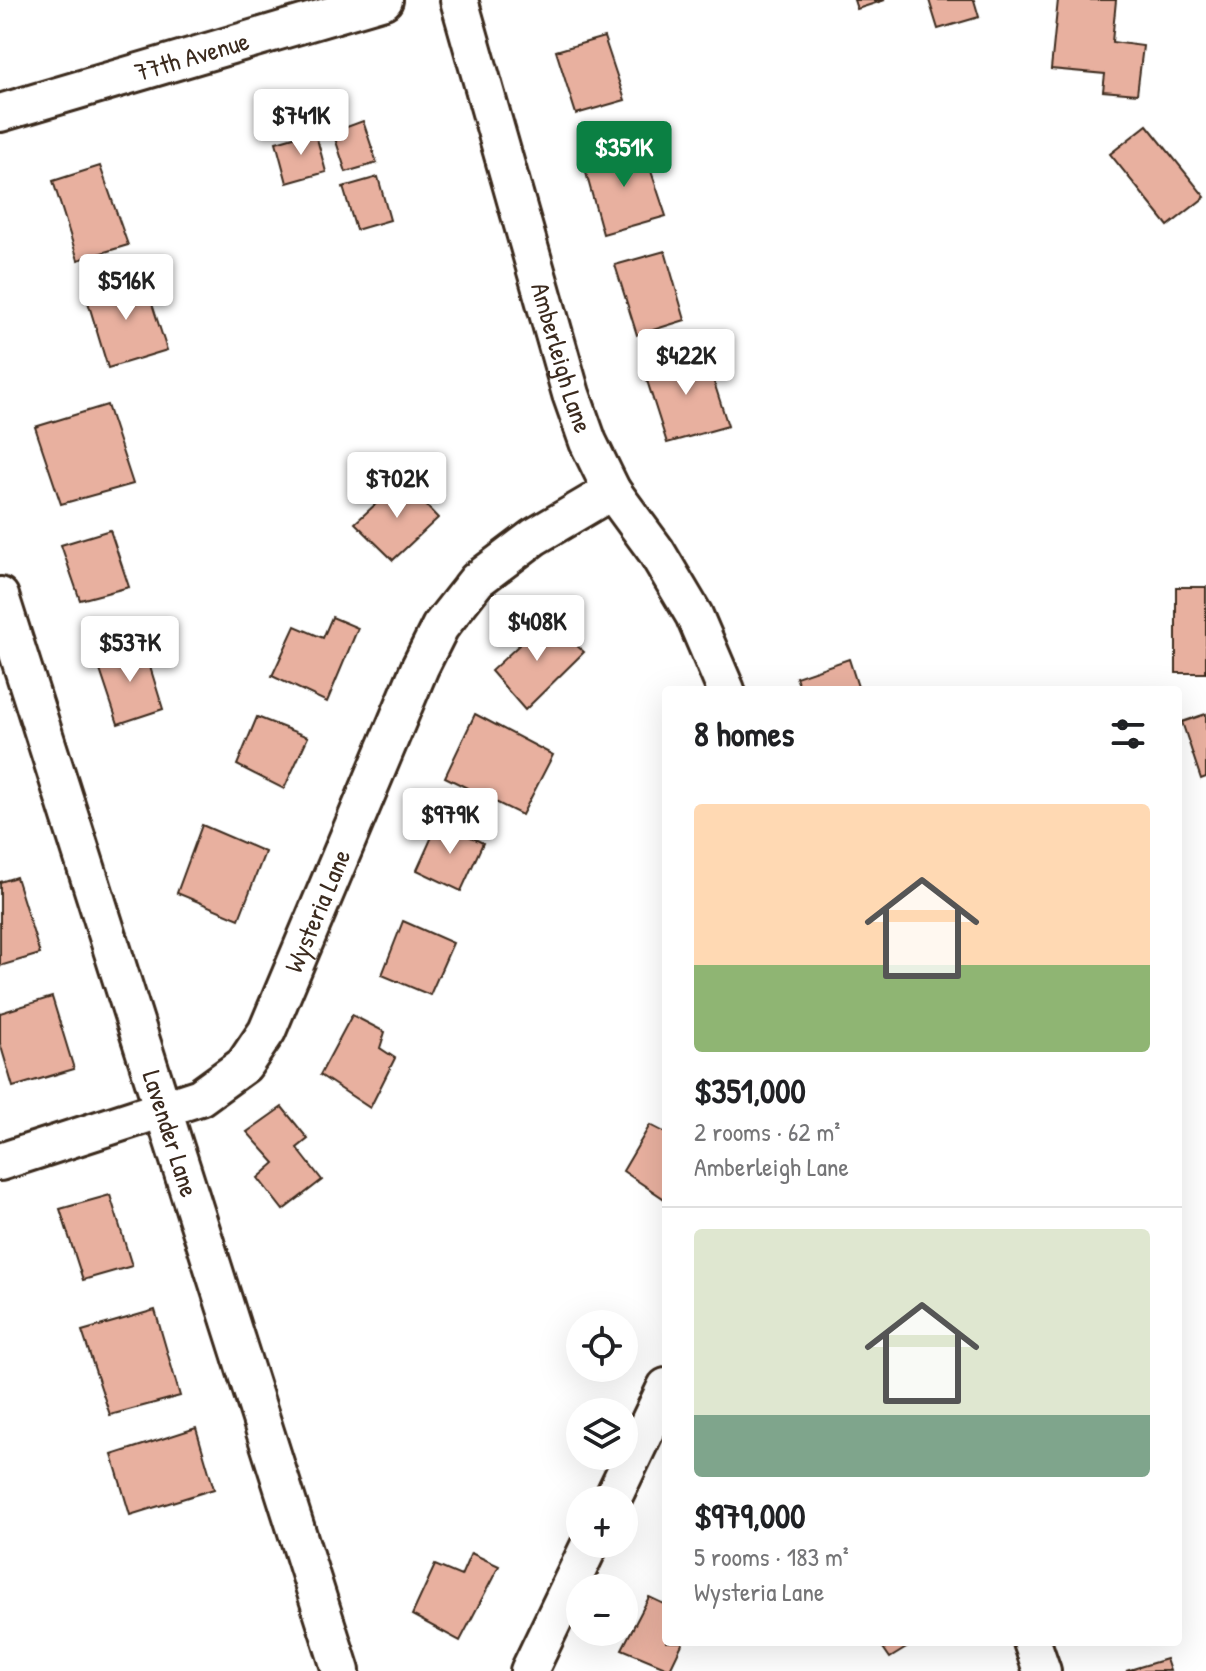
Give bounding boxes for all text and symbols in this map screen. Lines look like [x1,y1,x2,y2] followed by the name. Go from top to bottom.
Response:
[130,23,253,89] street label: 77th Avenue
[245,89,357,157] pin: $741K
[272,97,330,132] text: $741K
[568,121,680,189] pin: $351K
[595,129,653,164] text: $351K
[70,254,182,322] pin: $516K
[97,262,155,297] text: $516K
[523,278,601,437] street label: Amberleigh Lane
[630,329,742,397] pin: $422K
[656,337,716,372] text: $422K
[341,452,453,520] pin: $702K
[365,460,429,495] text: $702K
[481,595,593,663] pin: $408K
[507,603,567,638] text: $408K
[74,616,186,684] pin: $537K
[99,624,161,659] text: $537K
[694,711,794,757] text: 8 homes
[1106,712,1150,756] icon: filters
[394,788,506,856] pin: $979K
[421,796,479,831] text: $979K
[276,844,358,978] street label: Wysteria Lane
[850,856,994,1000] icon: home
[135,1066,207,1201] street label: Lavender Lane
[694,1068,806,1114] text: $351,000
[694,1114,840,1149] text: 2 rooms · 62 m²
[694,1149,849,1184] text: Amberleigh Lane
[850,1281,994,1425] icon: home
[566,1310,638,1646] map controls
[566,1310,638,1382] button: locate
[566,1398,638,1470] button: layers
[566,1486,638,1558] button: +
[694,1493,806,1539] text: $979,000
[694,1539,849,1574] text: 5 rooms · 183 m²
[566,1574,638,1646] button: −
[694,1574,824,1609] text: Wysteria Lane

